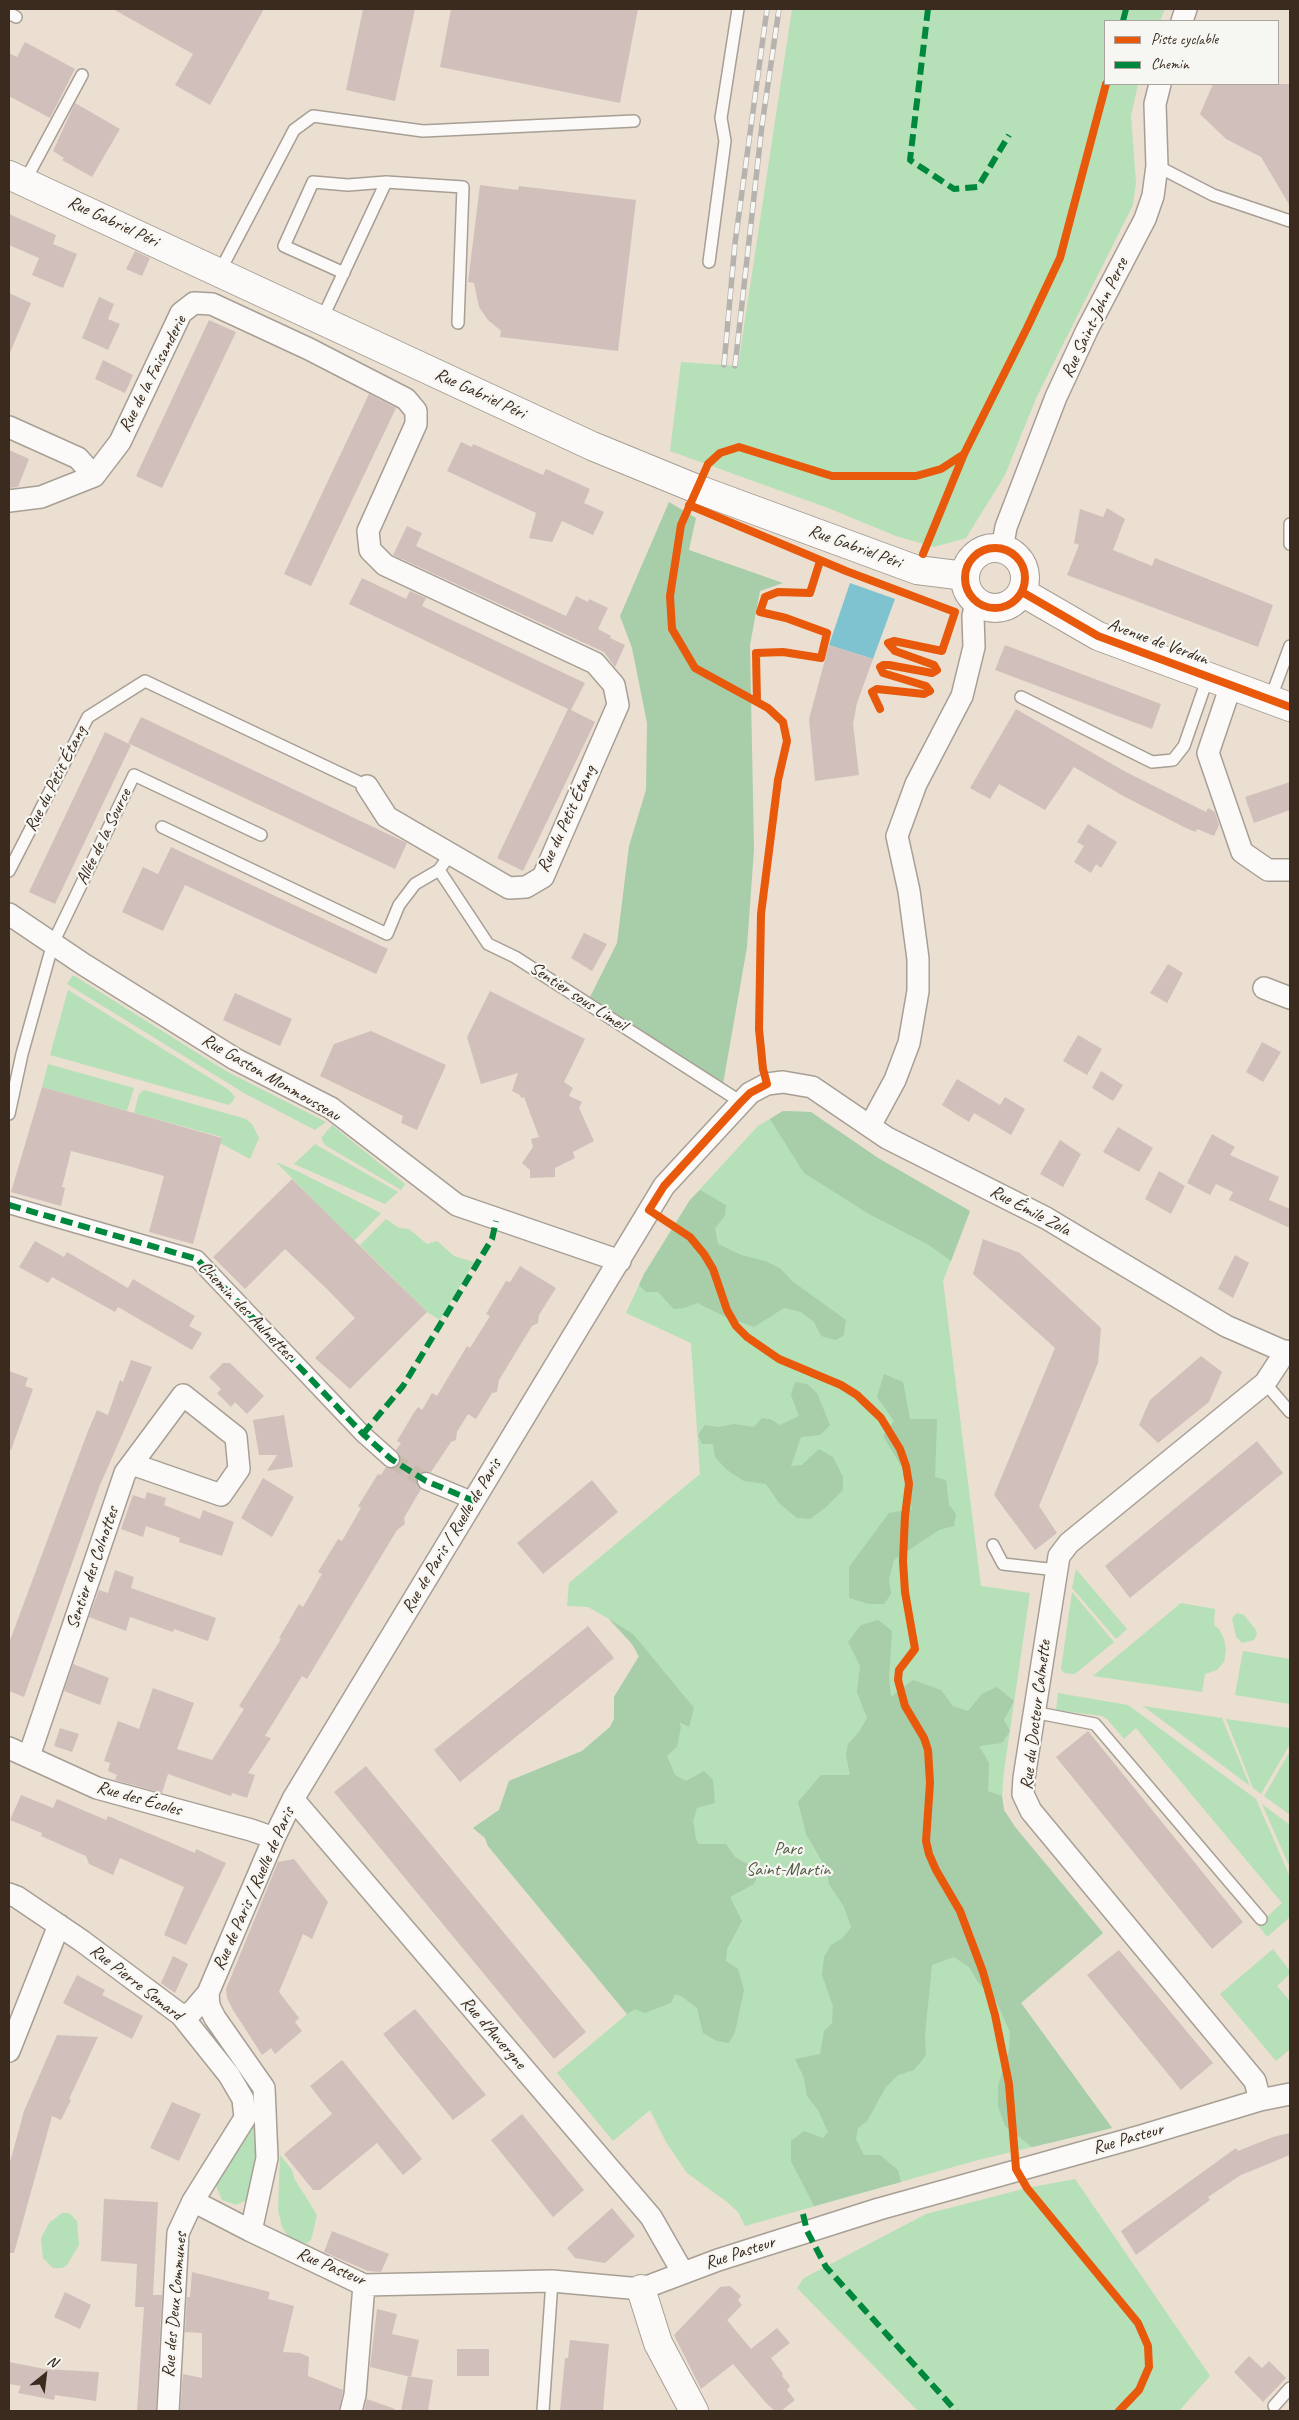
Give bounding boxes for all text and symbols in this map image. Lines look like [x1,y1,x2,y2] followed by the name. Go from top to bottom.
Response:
[1104,20,1279,85] legend
[1151,30,1218,49] text: Piste cyclable
[1151,55,1189,74] text: Chemin
[64,192,162,252] street label: Rue Gabriel Péri
[1057,255,1133,381] street label: Rue Saint-John Perse
[114,312,192,436] street label: Rue de la Faisanderie
[431,364,529,424] street label: Rue Gabriel Péri
[805,520,905,574] street label: Rue Gabriel Péri
[1105,614,1211,670] street label: Avenue de Verdun
[20,723,92,835] street label: Rue du Petit Étang
[533,762,601,876] street label: Rue du Petit Étang
[72,786,136,888] street label: Allée de la Source
[525,958,631,1036] street label: Sentier sous Limeil
[198,1029,344,1127] street label: Rue Gaston Monmousseau
[986,1181,1074,1241] street label: Rue Émile Zola
[193,1257,299,1365] street label: Chemin des Aulnettes
[397,1455,507,1617] street label: Rue de Paris / Ruelle de Paris
[62,1504,124,1632] street label: Sentier des Colnottes
[1016,1639,1056,1791] street label: Rue du Docteur Calmette
[94,1777,184,1821] street label: Rue des Écoles
[208,1804,300,1974] street label: Rue de Paris / Ruelle de Paris
[746,1838,830,1880] park label: Parc Saint-Martin
[85,1940,187,2026] street label: Rue Pierre Semard
[456,1992,530,2074] street label: Rue d'Auvergne
[1090,2119,1166,2159] street label: Rue Pasteur
[158,2231,192,2379] street label: Rue des Deux Communes
[702,2232,778,2274] street label: Rue Pasteur
[293,2243,369,2291] street label: Rue Pasteur
[20,2350,70,2400] north arrow
[45,2352,60,2371] text: N

